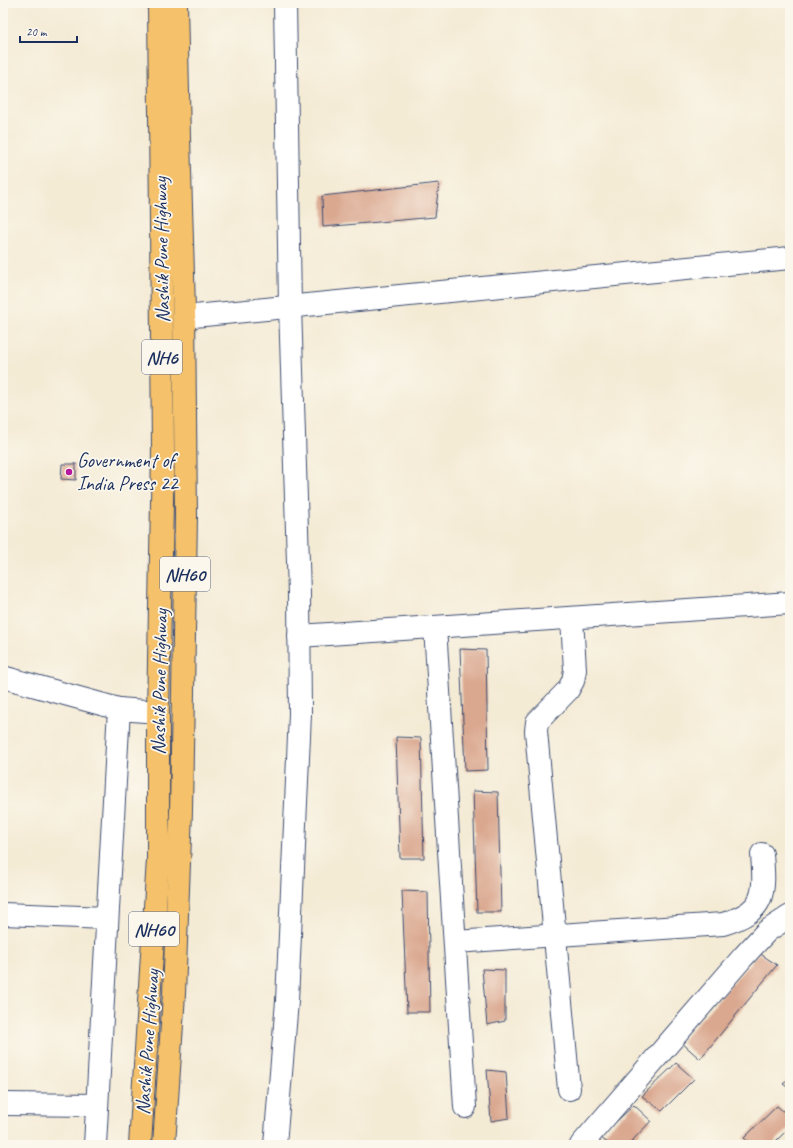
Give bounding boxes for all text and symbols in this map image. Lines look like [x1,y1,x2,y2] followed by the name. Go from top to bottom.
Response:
[20,18,77,44] scale bar
[26,24,48,40] text: 20 m
[148,176,175,323] street label: Nashik Pune Highway
[142,340,182,374] road number: NH6
[77,448,180,496] place label: Government of India Press 22
[64,467,74,477] marker: Government of India Press 22
[160,557,210,591] road number: NH60
[146,608,173,755] street label: Nashik Pune Highway
[129,912,179,946] road number: NH60
[130,967,165,1116] street label: Nashik Pune Highway

